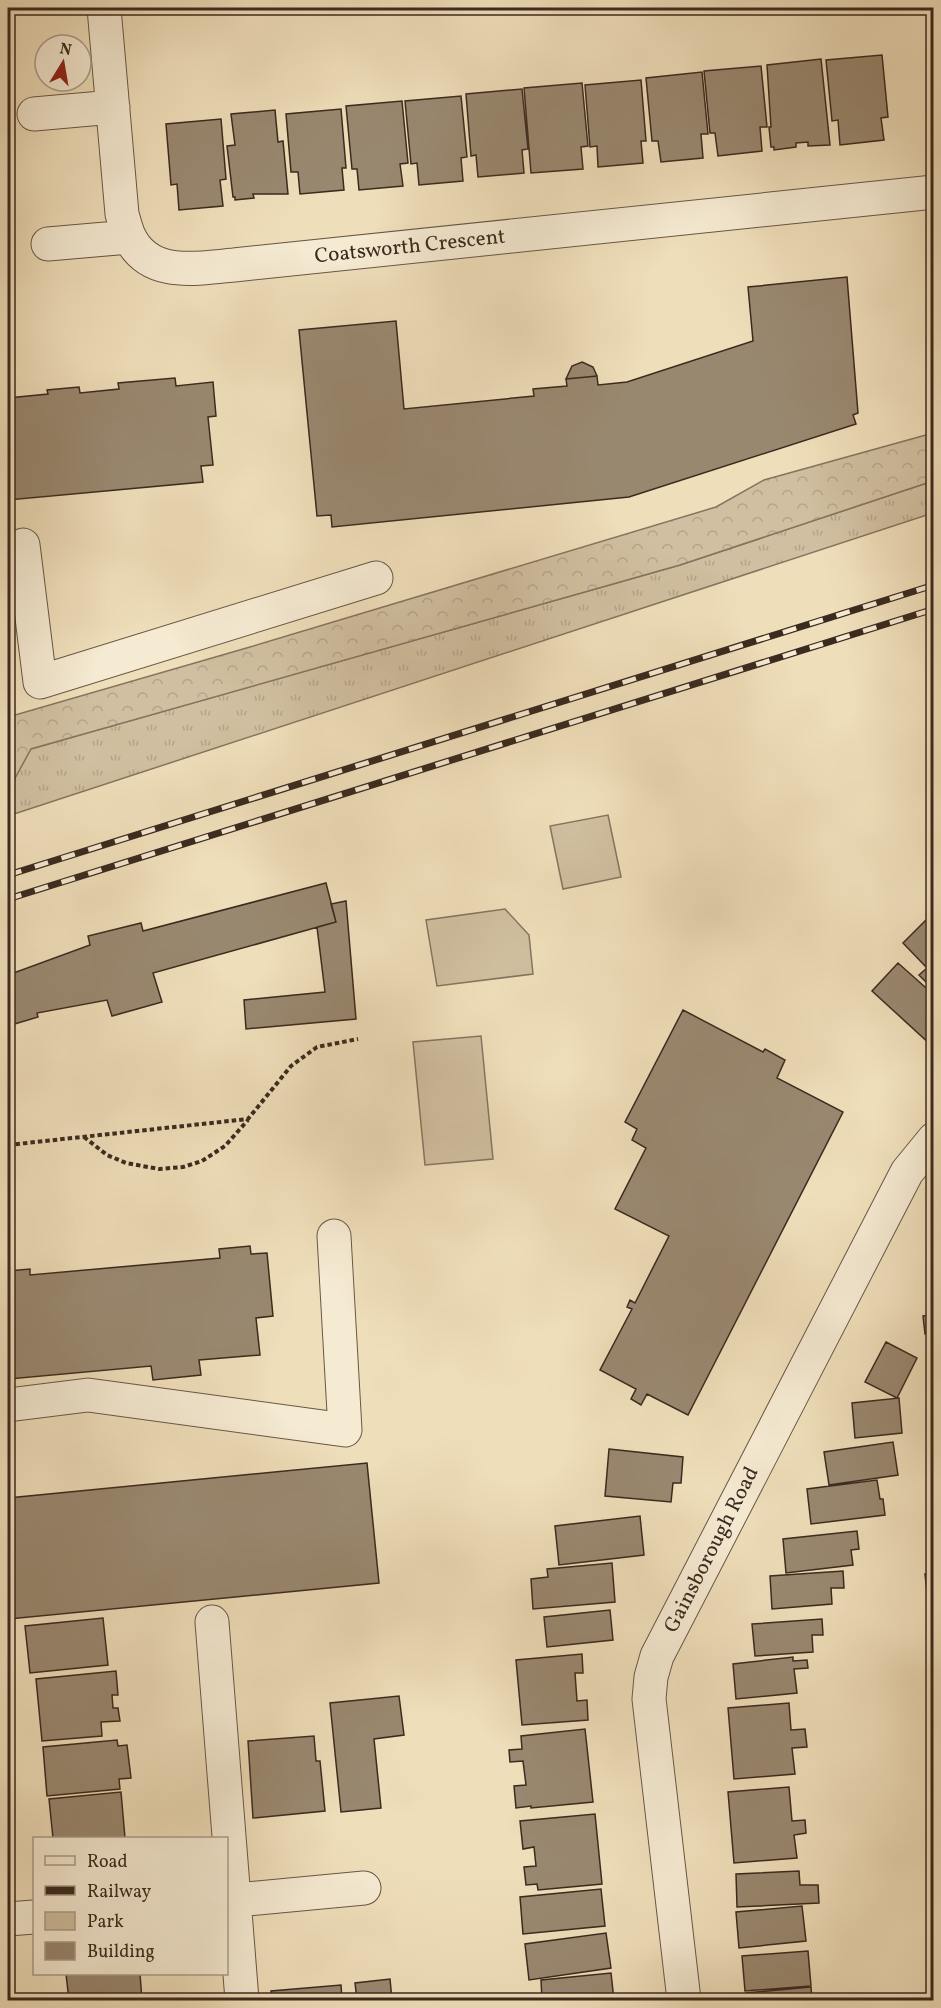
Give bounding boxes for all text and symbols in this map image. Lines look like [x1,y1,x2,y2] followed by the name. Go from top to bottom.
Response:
[33,33,93,93] north arrow
[58,38,74,62] text: N
[313,223,507,271] street label: Coatsworth Crescent
[658,1462,766,1638] street label: Gainsborough Road
[33,1837,228,1975] legend
[87,1850,128,1875] text: Road
[87,1880,151,1905] text: Railway
[87,1910,124,1935] text: Park
[87,1940,155,1965] text: Building

